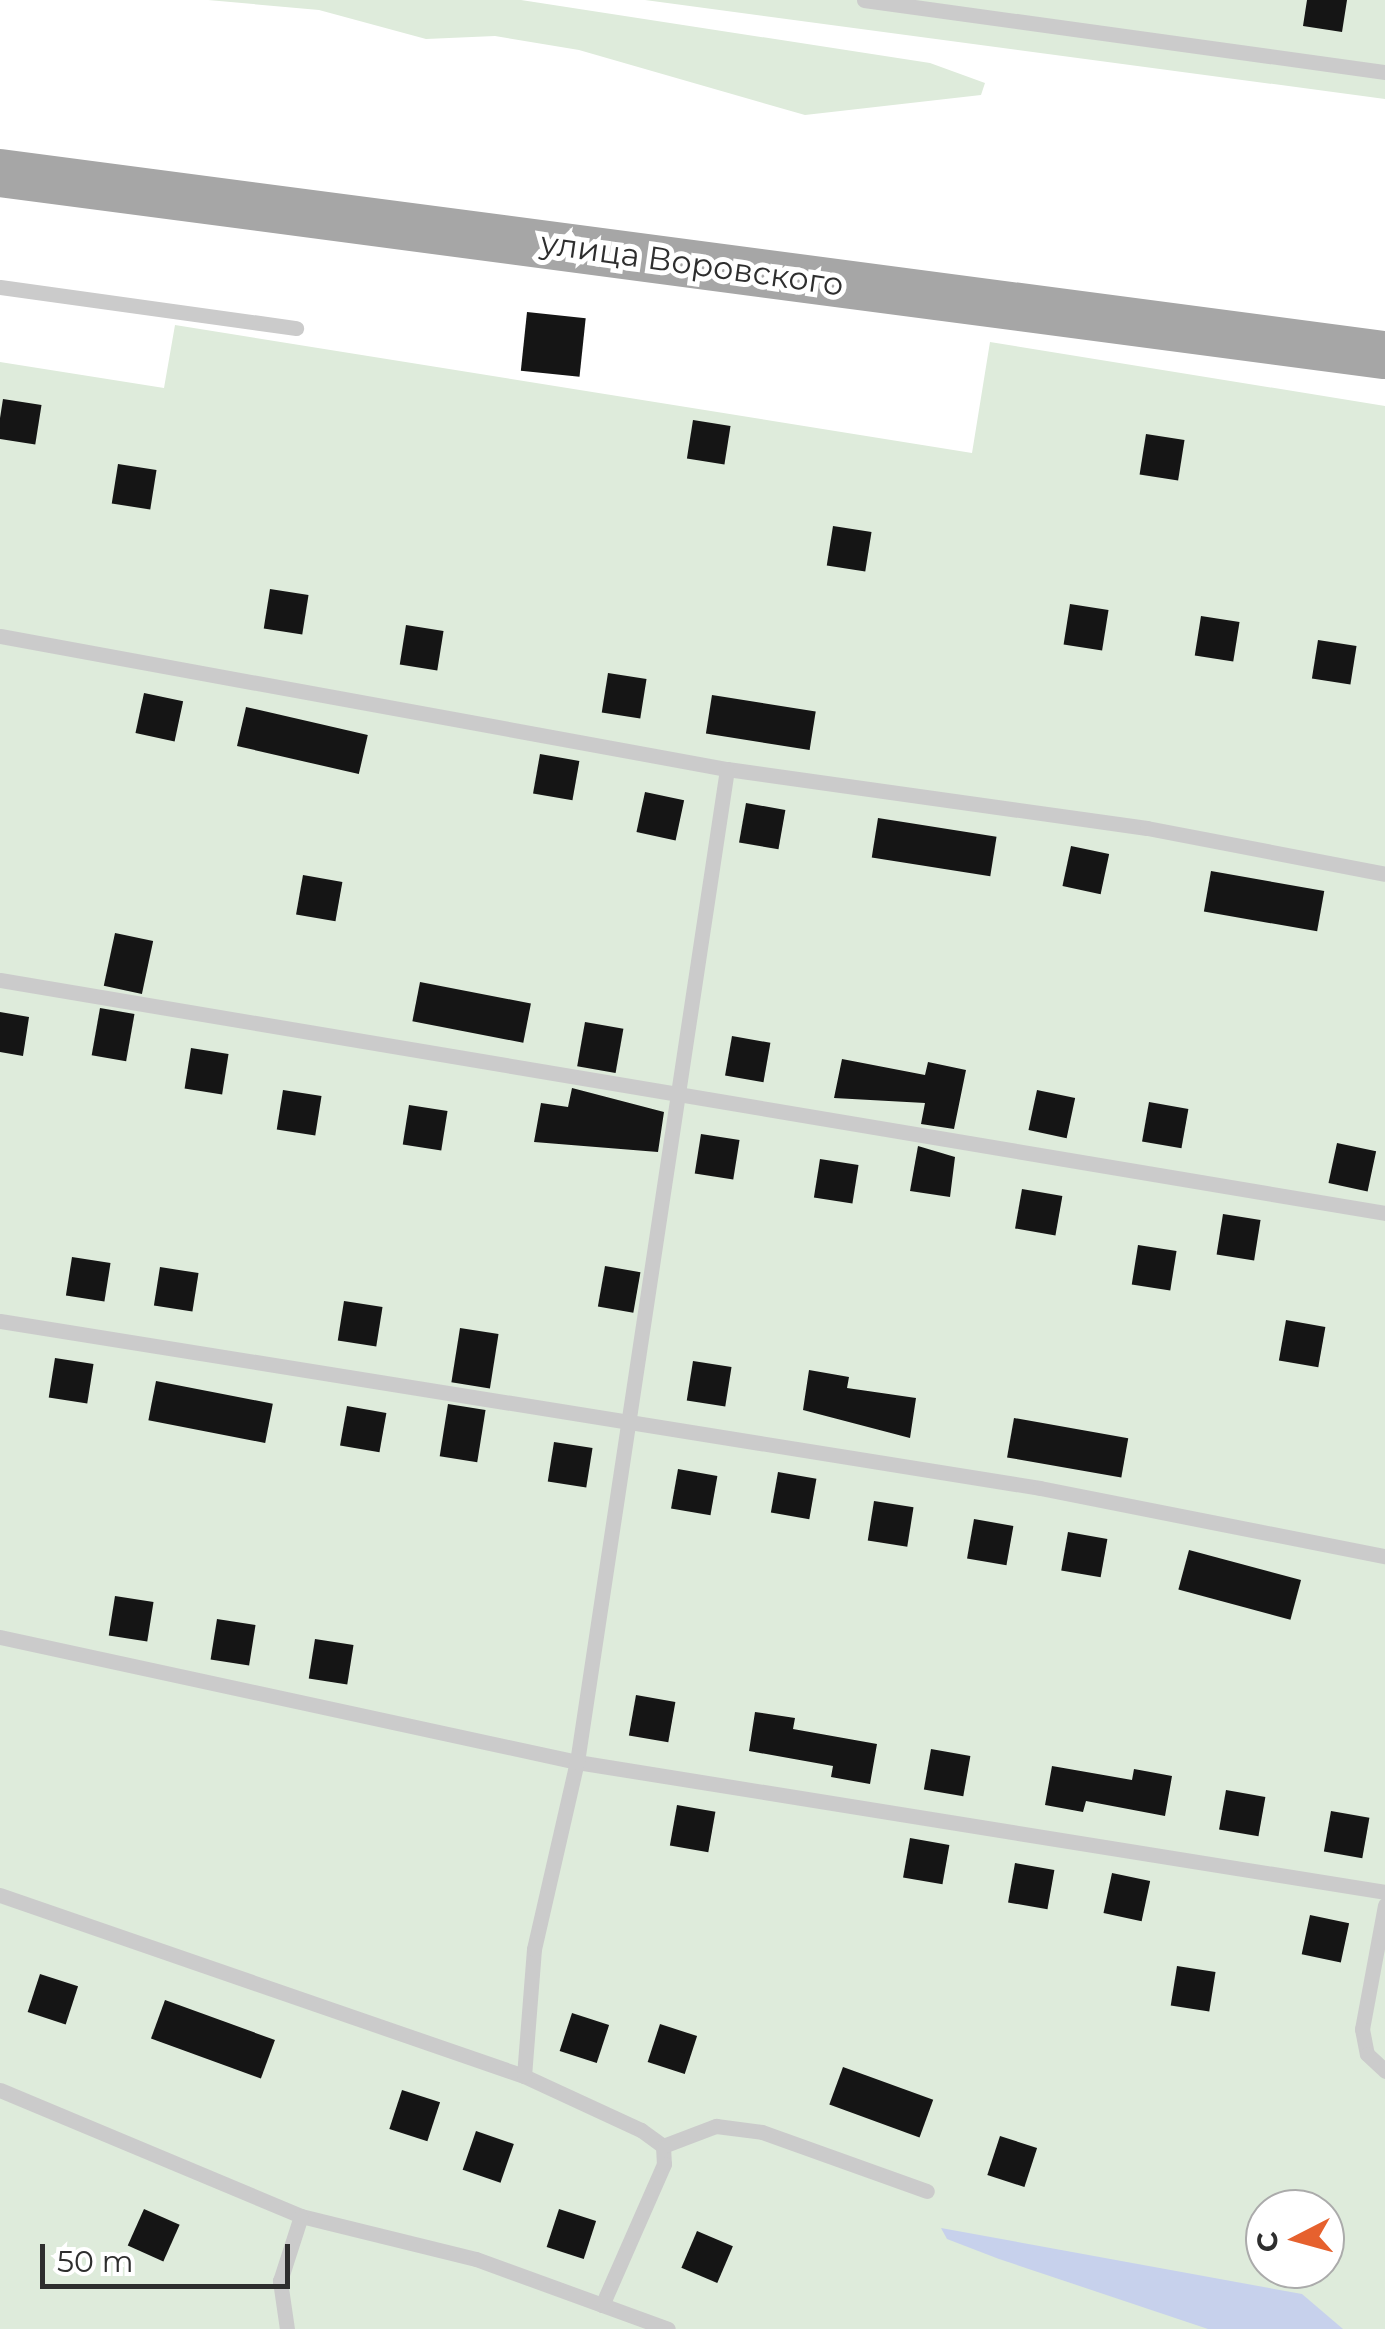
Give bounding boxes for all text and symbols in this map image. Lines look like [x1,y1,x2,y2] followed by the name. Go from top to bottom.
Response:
[538,224,846,304] street label: улица Воровского
[1245,2189,1345,2289] north arrow
[45,2224,295,2286] scale bar
[1249,2230,1285,2254] text: С
[57,2243,134,2280] text: 50 m

